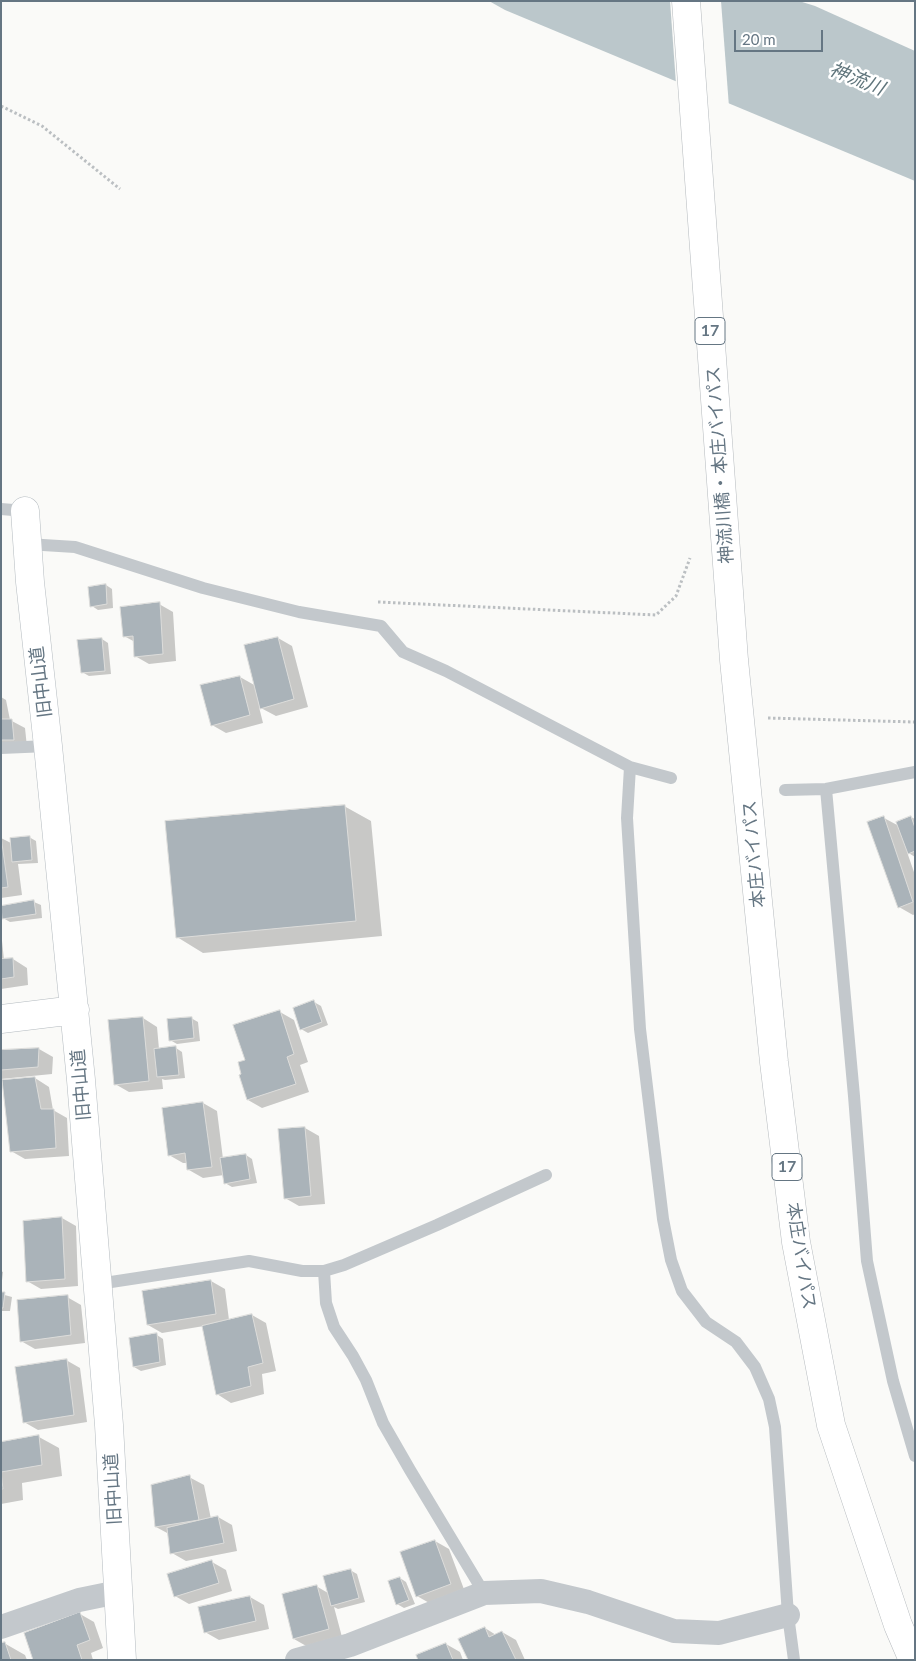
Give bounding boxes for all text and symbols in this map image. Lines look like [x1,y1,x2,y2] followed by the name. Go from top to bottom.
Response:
[736,20,825,52] scale bar
[742,30,776,48] text: 20 m
[826,58,888,100] water label: 神流川
[695,318,725,344] road number: 17
[702,365,738,565] street label: 神流川橋・本庄バイパス
[26,645,56,719] street label: 旧中山道
[739,799,769,909] street label: 本庄バイパス
[67,1048,95,1122] street label: 旧中山道
[772,1154,802,1180] road number: 17
[782,1201,820,1311] street label: 本庄バイパス
[100,1452,126,1526] street label: 旧中山道

